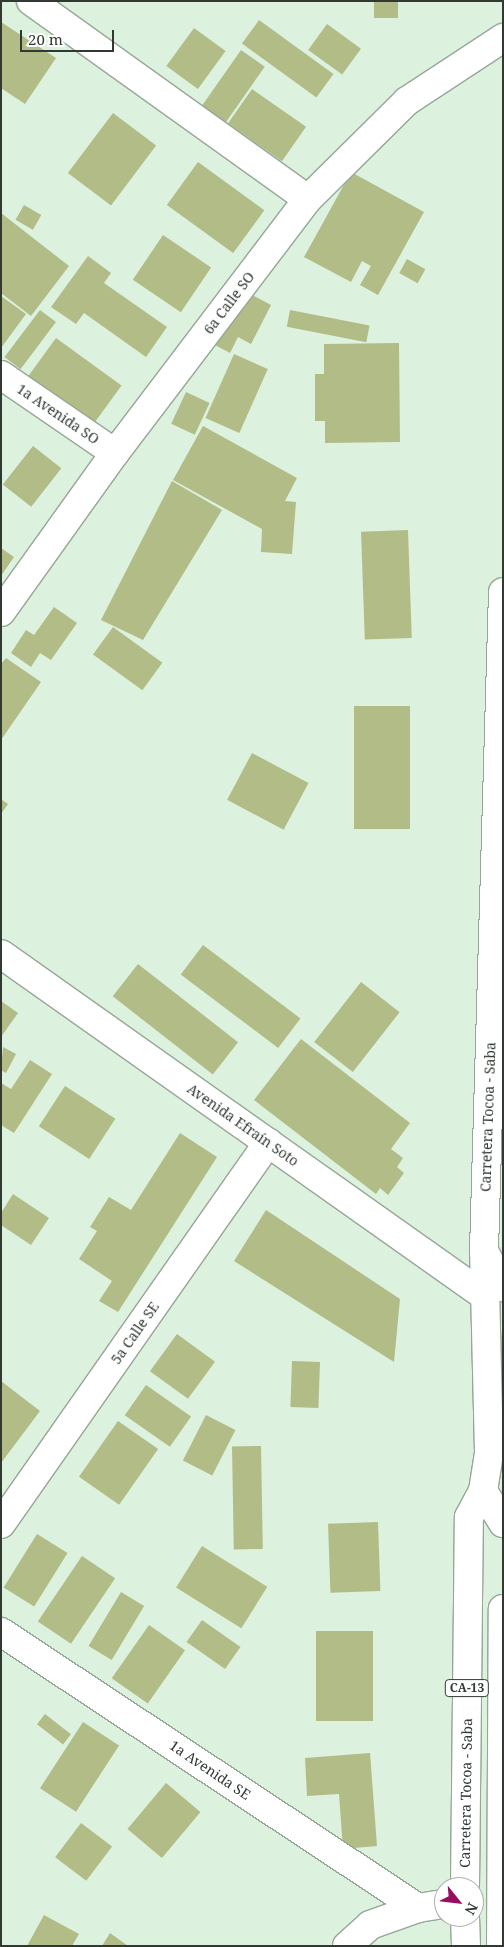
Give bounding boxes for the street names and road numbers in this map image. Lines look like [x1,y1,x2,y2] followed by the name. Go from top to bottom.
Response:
[200,269,258,337] street label: 6a Calle SO
[14,380,102,448] street label: 1a Avenida SO
[477,1042,499,1192] street label: Carretera Tocoa - Saba
[184,1080,302,1170] street label: Avenida Efraín Soto
[107,1299,163,1367] street label: 5a Calle SE
[444,1679,490,1698] road number: CA-13
[456,1718,476,1868] street label: Carretera Tocoa - Saba
[166,1737,254,1803] street label: 1a Avenida SE

